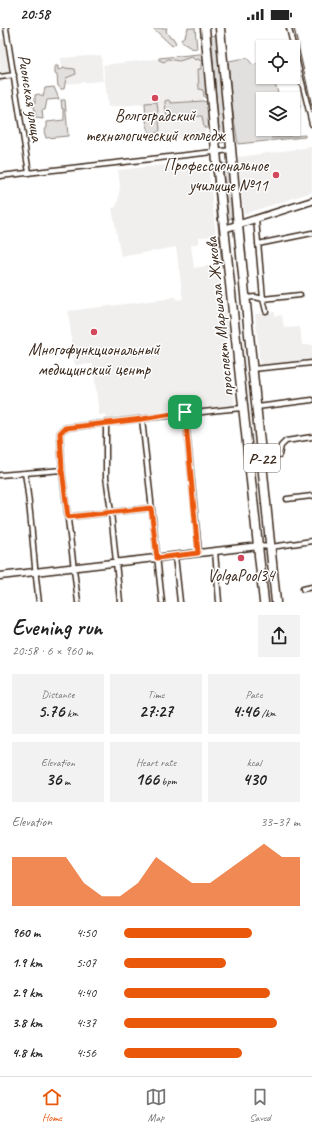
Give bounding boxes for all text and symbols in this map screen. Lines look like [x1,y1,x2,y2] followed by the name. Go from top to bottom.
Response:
[20,5,50,24] text: 20:58
[256,40,300,136] map controls
[256,40,300,84] button: locate
[13,53,48,145] street label: Рионская улица
[256,92,300,136] button: layers
[150,93,160,103] marker: Волгоградский технологический колледж
[86,105,227,146] place label: Волгоградский технологический колледж
[164,155,269,196] place label: Профессиональное училище №11
[271,170,281,180] marker: Профессиональное училище №11
[201,235,238,398] street label: проспект Маршала Жукова
[89,327,99,337] marker: Многофункциональный медицинский центр
[28,339,161,380] place label: Многофункциональный медицинский центр
[168,395,202,429] pin
[174,401,196,423] icon: arrive
[244,444,280,472] road number: Р-22
[236,553,246,563] marker: VolgaPool34
[207,565,277,586] place label: VolgaPool34
[12,614,102,642] text: Evening run
[258,615,300,657] button: share
[12,643,93,659] text: 20:58 · 6 × 960 m
[42,687,74,701] text: Distance
[148,687,164,701] text: Time
[246,687,262,701] text: Pace
[38,701,64,722] text: 5.76
[139,701,173,722] text: 27:27
[232,701,259,722] text: 4:46
[64,706,78,720] text: km
[259,706,276,720] text: /km
[41,755,75,769] text: Elevation
[136,755,176,769] text: Heart rate
[247,755,261,769] text: kcal
[46,769,61,790] text: 36
[135,769,159,790] text: 166
[243,769,265,790] text: 430
[61,774,70,788] text: m
[159,774,177,788] text: bpm
[12,814,52,830] text: Elevation
[260,814,300,830] text: 33–37 m
[12,925,40,941] text: 960 m
[76,925,96,941] text: 4:50
[12,955,42,971] text: 1.9 km
[76,955,96,971] text: 5:07
[12,985,42,1001] text: 2.9 km
[76,985,96,1001] text: 4:40
[12,1015,42,1031] text: 3.8 km
[76,1015,96,1031] text: 4:37
[12,1045,42,1061] text: 4.8 km
[76,1045,96,1061] text: 4:56
[41,1086,63,1124] tab: Home
[145,1086,167,1124] tab: Map
[249,1086,271,1124] tab: Saved

